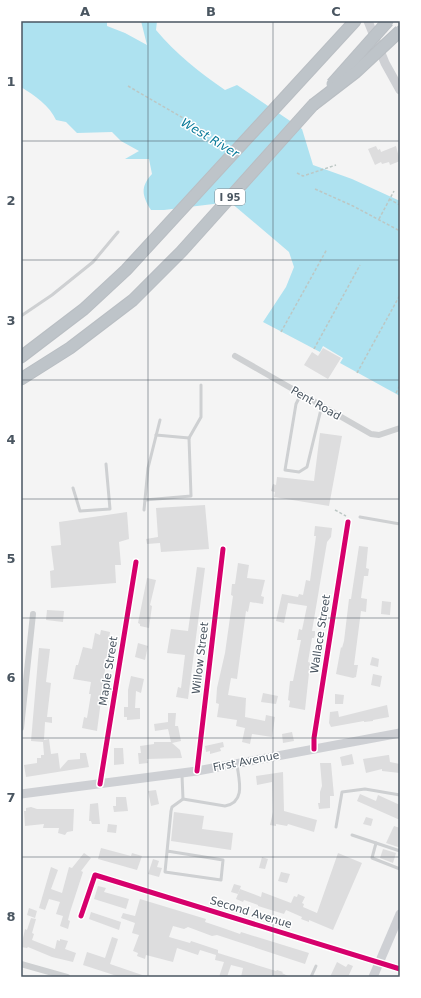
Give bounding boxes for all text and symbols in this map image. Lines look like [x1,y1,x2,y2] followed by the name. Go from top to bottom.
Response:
[80,4,90,19] text: A
[206,4,216,19] text: B
[331,4,341,19] text: C
[6,74,16,89] text: 1
[178,115,242,161] water label: West River
[215,189,245,205] road number: I 95
[6,193,16,208] text: 2
[6,313,16,328] text: 3
[289,384,343,423] street label: Pent Road
[6,432,16,447] text: 4
[6,551,16,566] text: 5
[308,593,333,674] street label: Wallace Street
[190,621,211,695] street label: Willow Street
[97,635,120,707] street label: Maple Street
[6,670,16,685] text: 6
[212,749,281,774] street label: First Avenue
[6,790,16,805] text: 7
[208,894,294,931] street label: Second Avenue
[6,909,16,924] text: 8

